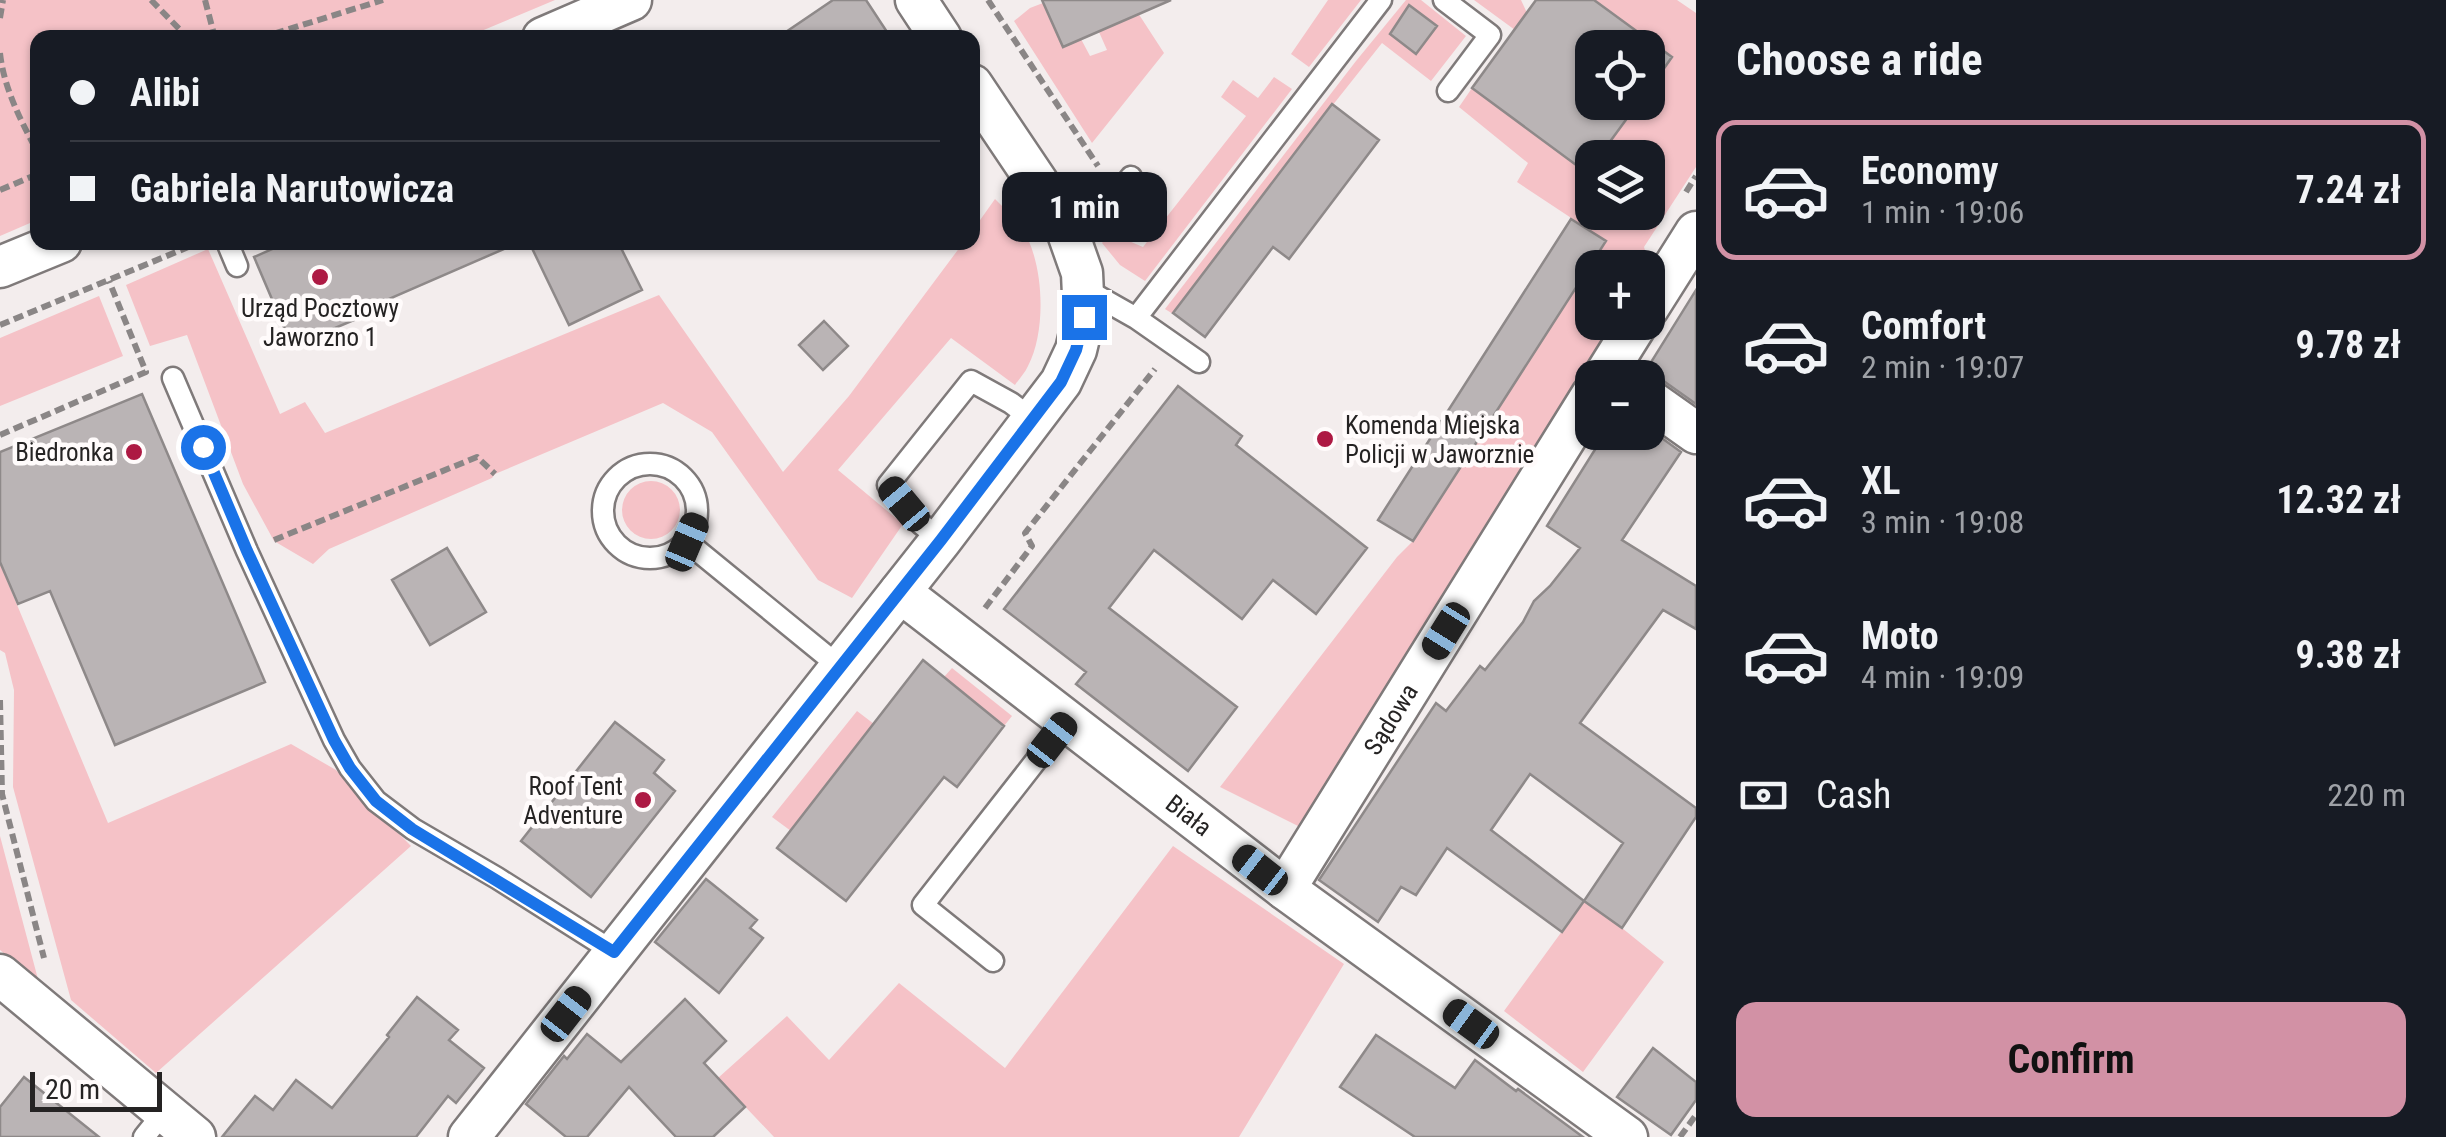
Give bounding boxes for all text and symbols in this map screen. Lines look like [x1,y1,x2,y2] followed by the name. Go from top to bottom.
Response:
[1575,30,1665,450] map controls
[1575,30,1665,120] button: locate
[1736,33,1983,86] text: Choose a ride
[130,71,200,115] text: Alibi
[1575,140,1665,230] button: layers
[1741,145,1831,235] icon: car
[1861,149,1998,193] text: Economy
[130,167,454,211] text: Gabriela Narutowicza
[2296,168,2401,212] text: 7.24 zł
[1002,172,1166,242] callout: 1 min
[1049,188,1120,226] text: 1 min
[1861,193,2024,231] text: 1 min · 19:06
[1575,250,1665,340] button: +
[309,266,331,288] marker: Urząd Pocztowy Jaworzno 1
[241,294,399,352] place label: Urząd Pocztowy Jaworzno 1
[1062,295,1107,340] route end
[1741,300,1831,390] icon: car
[1861,304,1986,348] text: Comfort
[2296,323,2401,367] text: 9.78 zł
[1861,348,2024,386] text: 2 min · 19:07
[1575,360,1665,450] button: −
[1345,411,1534,469] place label: Komenda Miejska Policji w Jaworznie
[181,425,226,470] route start
[1314,428,1336,450] marker: Komenda Miejska Policji w Jaworznie
[15,438,114,467] place label: Biedronka
[123,441,145,463] marker: Biedronka
[1741,455,1831,545] icon: car
[1861,459,1900,503] text: XL
[873,471,935,537] car
[2276,478,2401,522] text: 12.32 zł
[1861,503,2024,541] text: 3 min · 19:08
[661,509,713,575] car
[1417,598,1475,664] car
[1741,610,1831,700] icon: car
[1861,614,1939,658] text: Moto
[2296,633,2401,677] text: 9.38 zł
[1861,658,2024,696] text: 4 min · 19:09
[1358,679,1424,760] street label: Sądowa
[1022,707,1082,773] car
[1736,768,1791,823] icon: cash
[523,772,623,830] place label: Roof Tent Adventure
[1816,773,1891,817] text: Cash
[2327,776,2406,814] text: 220 m
[632,789,654,811] marker: Roof Tent Adventure
[1160,789,1217,842] street label: Biała
[1227,840,1293,900] car
[536,981,596,1047] car
[1438,994,1504,1054] car
[1736,1002,2406,1117] button: Confirm
[30,1067,162,1112] scale bar
[45,1073,100,1106] text: 20 m

